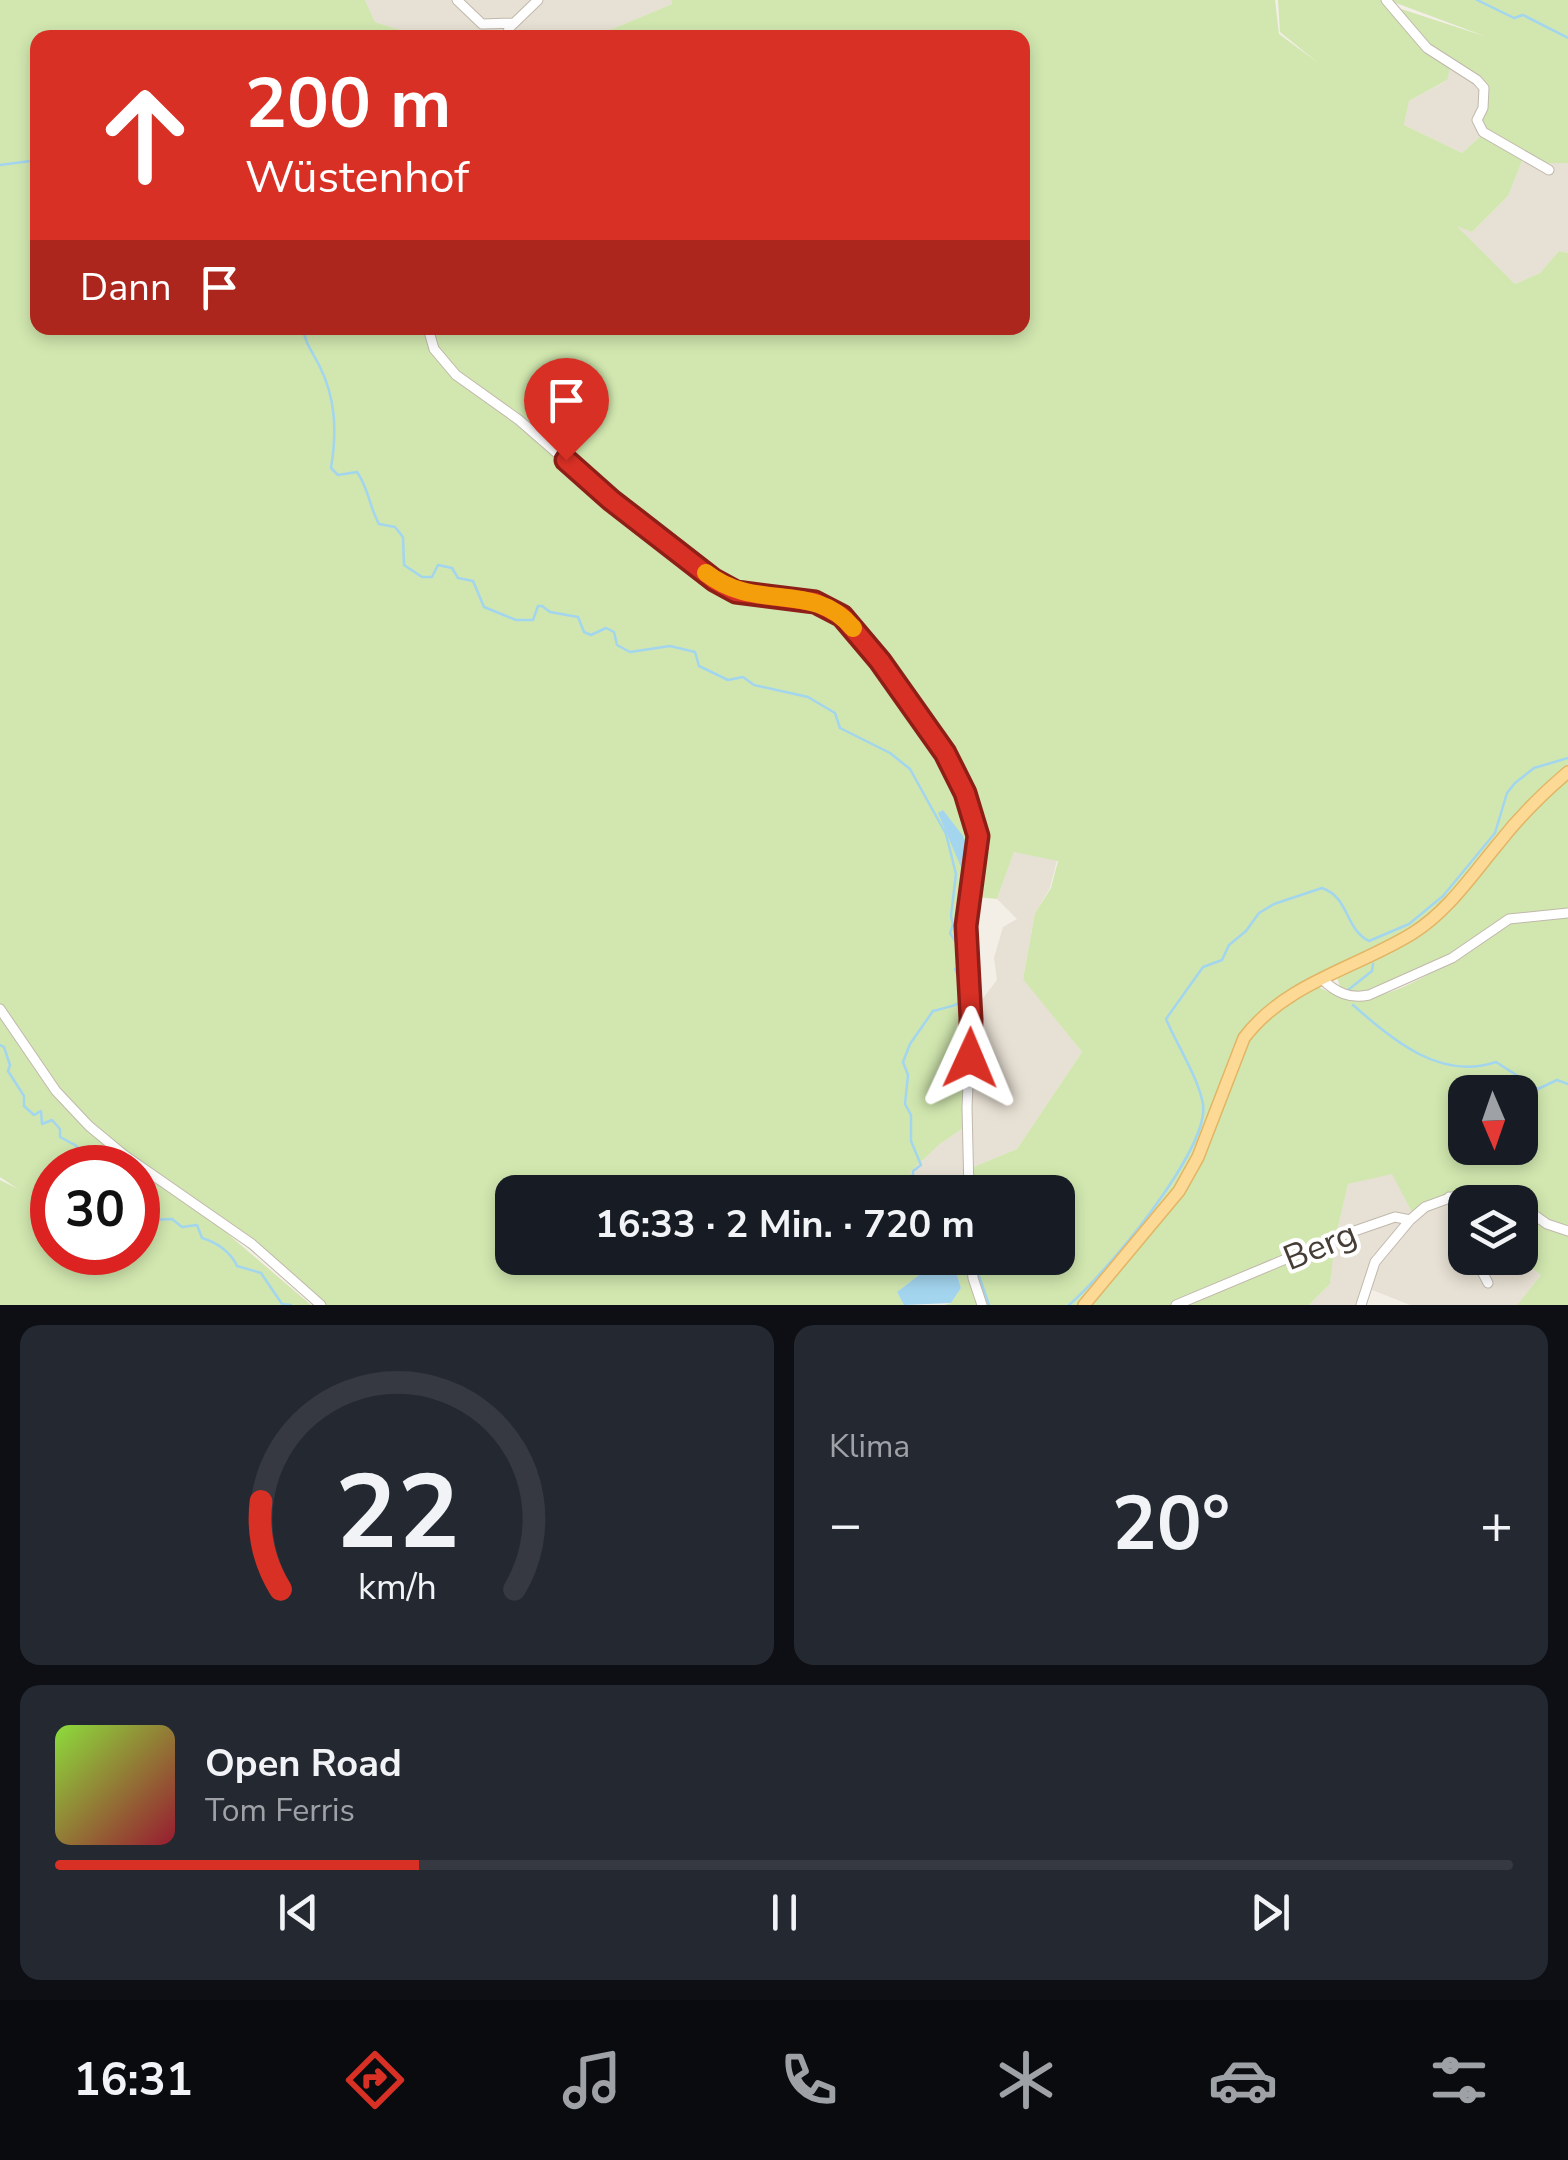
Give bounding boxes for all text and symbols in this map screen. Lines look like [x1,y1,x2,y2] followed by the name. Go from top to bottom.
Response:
[245,56,451,152] text: 200 m
[80,70,210,200] icon: ahead
[245,147,469,208] text: Wüstenhof
[192,260,247,315] icon: arrive
[80,262,172,313] text: Dann
[524,358,609,461] pin
[539,373,594,428] icon: arrive
[918,1006,1022,1110] position arrow
[1448,1075,1538,1165] north arrow
[1448,1075,1538,1275] map controls
[30,1145,160,1275] speed limit sign: 30
[1448,1185,1538,1275] button: layers
[595,1199,975,1250] text: 16:33 · 2 Min. · 720 m
[1276,1210,1364,1282] street label: Berg
[829,1425,910,1468] text: Klima
[335,1442,459,1584] text: 22
[1112,1473,1230,1575] text: 20°
[829,1487,862,1562] text: −
[1480,1487,1513,1562] text: +
[358,1563,436,1612] text: km/h
[205,1738,402,1789] text: Open Road
[205,1789,355,1832] text: Tom Ferris
[271,1885,326,1940] icon: previous
[757,1885,812,1940] icon: pause
[1243,1885,1298,1940] icon: next
[340,2045,410,2115] icon: directions
[557,2045,627,2115] icon: music
[774,2045,844,2115] icon: phone
[991,2045,1061,2115] icon: climate
[1208,2045,1278,2115] icon: car
[1424,2045,1494,2115] icon: filters
[73,2050,193,2111] text: 16:31

